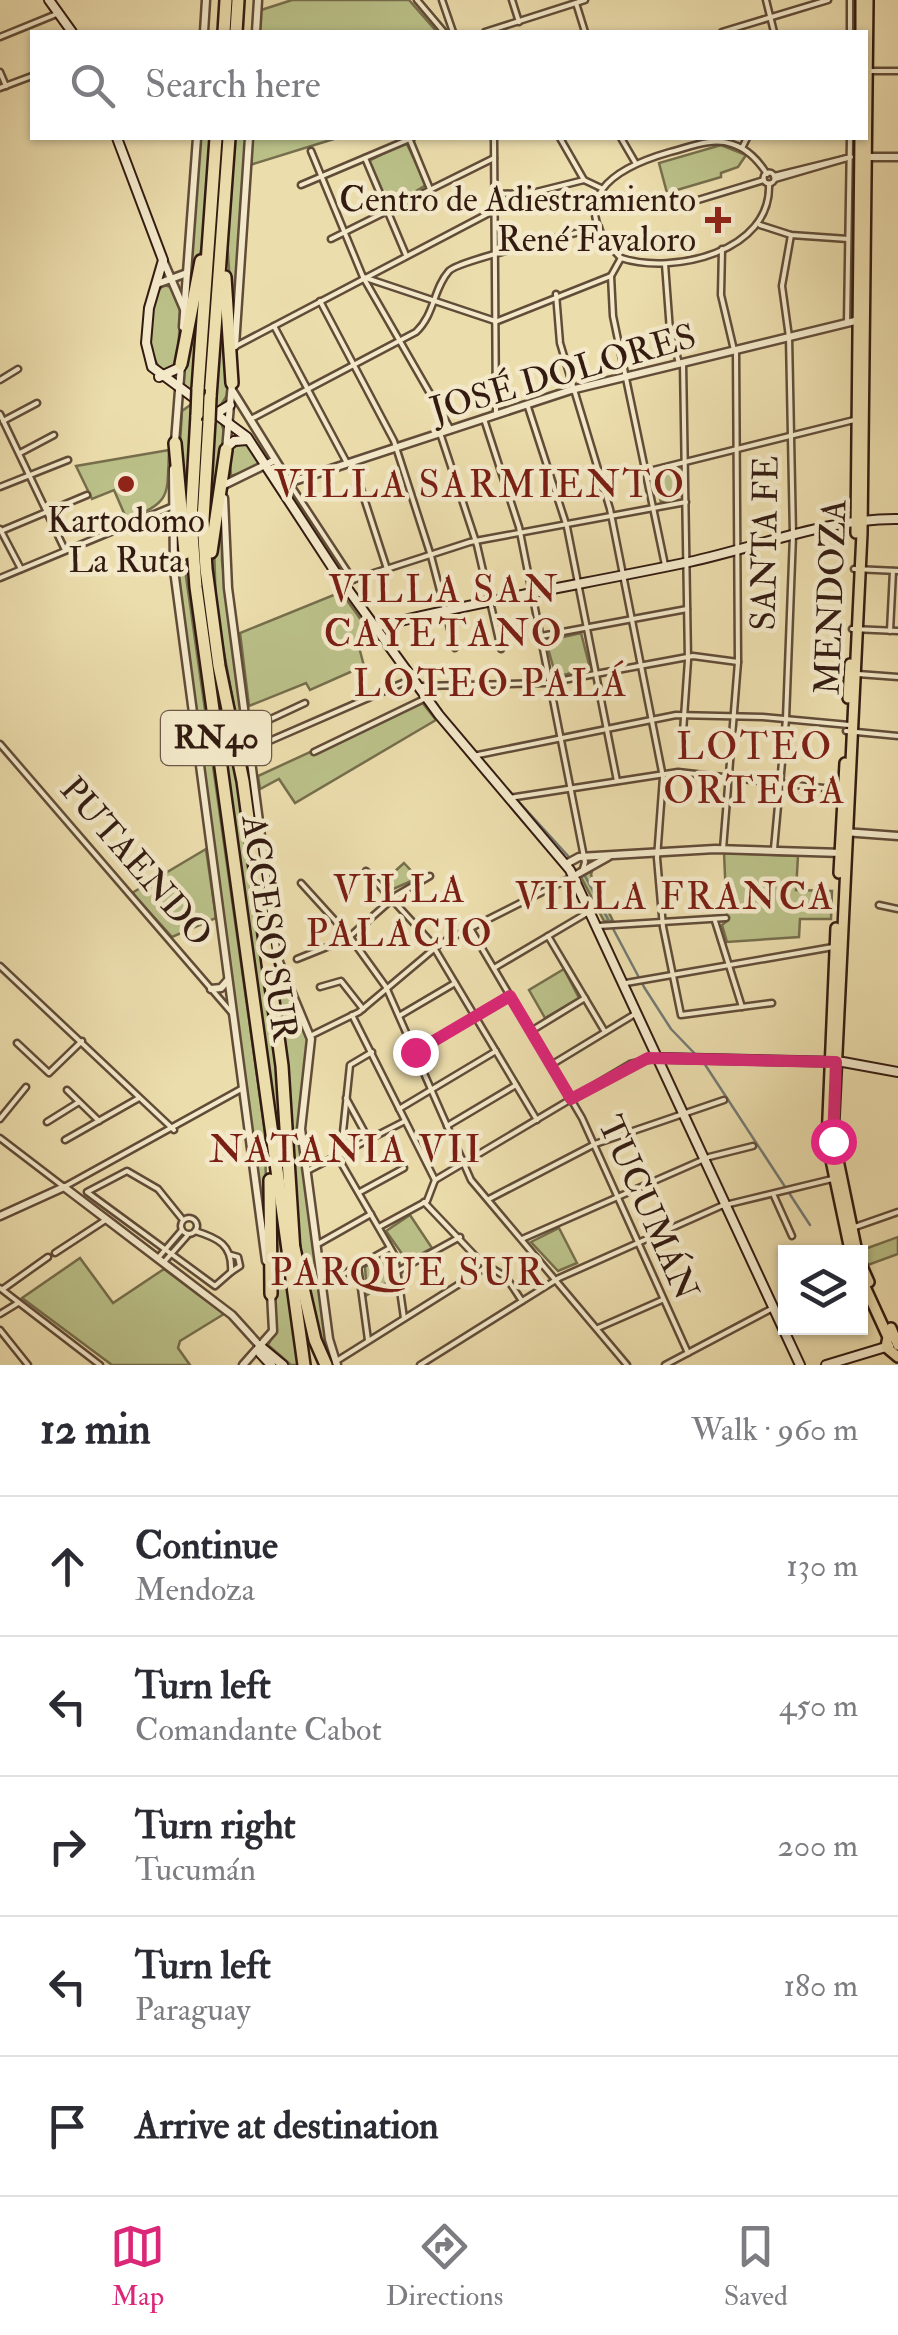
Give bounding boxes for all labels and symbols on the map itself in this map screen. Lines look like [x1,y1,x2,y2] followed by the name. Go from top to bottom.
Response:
[339,178,696,262] place label: Centro de Adiestramiento René Favaloro
[705,207,731,233] marker: Centro de Adiestramiento René Favaloro
[424,313,701,432] street label: JOSÉ DOLORES
[741,455,789,631] street label: SANTA FE
[274,461,686,509] district label: VILLA SARMIENTO
[115,473,137,495] marker: Kartodomo La Ruta
[806,498,856,696] street label: MENDOZA
[47,499,205,583] place label: Kartodomo La Ruta
[324,566,564,658] district label: VILLA SAN CAYETANO
[353,660,629,708] district label: LOTEO PALÁ
[161,711,271,765] road number: RN40
[663,723,847,815] district label: LOTEO ORTEGA
[50,768,222,956] street label: PUTAENDO
[231,811,307,1045] street label: ACCESO SUR
[306,866,494,958] district label: VILLA PALACIO
[515,873,835,921] district label: VILLA FRANCA
[393,1030,439,1076] route end
[588,1108,709,1308] street label: TUCUMÁN
[811,1119,857,1165] route start
[209,1126,483,1174] district label: NATANIA VII
[270,1249,546,1297] district label: PARQUE SUR

